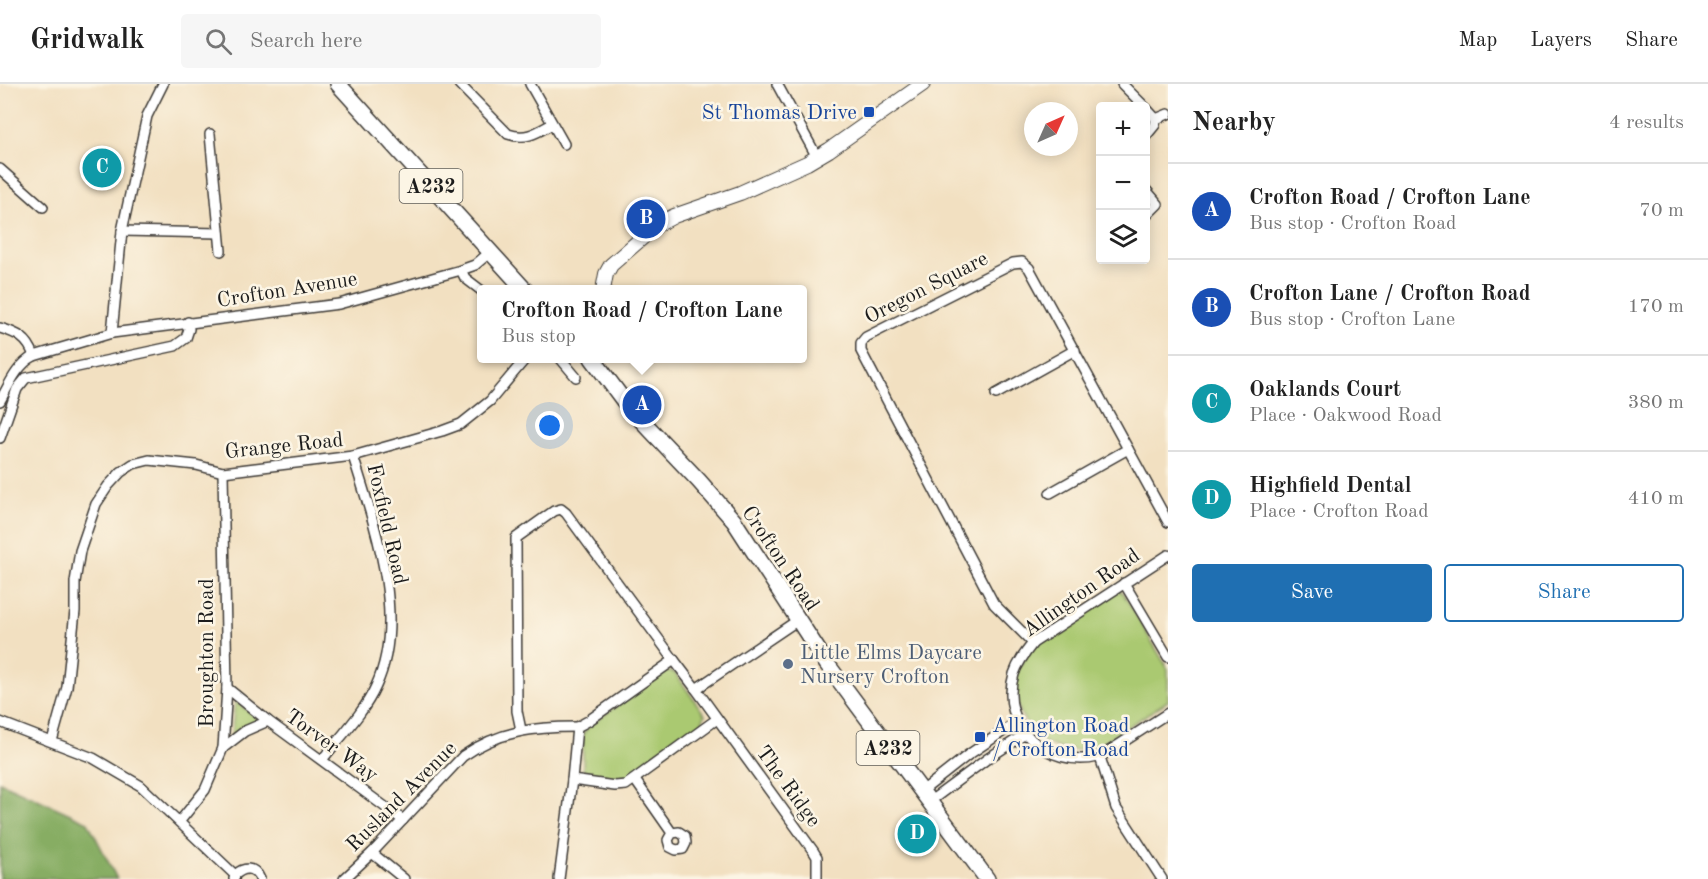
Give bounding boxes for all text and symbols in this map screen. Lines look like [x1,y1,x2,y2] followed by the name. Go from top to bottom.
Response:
[181,14,601,68] search box
[202,25,235,58] icon: search
[30,27,145,55] text: Gridwalk
[250,30,362,52] text: Search here
[1458,30,1497,51] text: Map
[1530,30,1592,51] text: Layers
[1625,30,1678,51] text: Share
[1024,102,1078,156] north arrow
[1096,102,1150,264] map controls
[1096,102,1150,156] button: +
[701,103,857,124] place label: St Thomas Drive
[862,105,876,119] marker: St Thomas Drive
[1192,110,1276,136] text: Nearby
[1609,113,1684,133] text: 4 results
[82,146,122,190] pin: C
[1096,156,1150,210] button: −
[400,169,462,203] road number: A232
[1249,187,1531,209] text: Crofton Road / Crofton Lane
[626,196,666,242] pin: B
[1204,201,1219,221] text: A
[1639,201,1684,221] text: 70 m
[1096,210,1150,264] button: layers
[1249,214,1457,234] text: Bus stop · Crofton Road
[862,248,992,328] street label: Oregon Square
[216,269,359,312] street label: Crofton Avenue
[1249,283,1531,305] text: Crofton Lane / Crofton Road
[477,285,807,363] popup
[1204,297,1219,317] text: B
[1628,297,1684,317] text: 170 m
[501,300,783,322] text: Crofton Road / Crofton Lane
[1249,310,1455,330] text: Bus stop · Crofton Lane
[501,327,576,347] text: Bus stop
[1249,379,1401,401] text: Oaklands Court
[622,382,662,428] pin: A
[1205,393,1218,413] text: C
[1628,393,1684,413] text: 380 m
[1249,406,1442,426] text: Place · Oakwood Road
[535,411,564,440] your location
[224,430,345,463] street label: Grange Road
[362,462,411,587] street label: Foxfield Road
[1249,475,1412,497] text: Highfield Dental
[1204,489,1219,509] text: D
[1628,489,1684,509] text: 410 m
[737,502,823,615] street label: Crofton Road
[1249,502,1429,522] text: Place · Crofton Road
[1020,545,1144,641] street label: Allington Road
[1192,564,1432,622] button: Save
[1444,564,1684,622] button: Share
[197,578,218,728] street label: Broughton Road
[800,643,982,688] place label: Little Elms Daycare Nursery Crofton
[781,657,795,671] marker: Little Elms Daycare Nursery Crofton
[281,706,381,787] street label: Torver Way
[992,716,1130,761] place label: Allington Road / Crofton Road
[973,730,987,744] marker: Allington Road / Crofton Road
[856,731,920,765] road number: A232
[343,738,461,856] street label: Rusland Avenue
[751,742,824,831] street label: The Ridge
[898,812,936,856] pin: D

